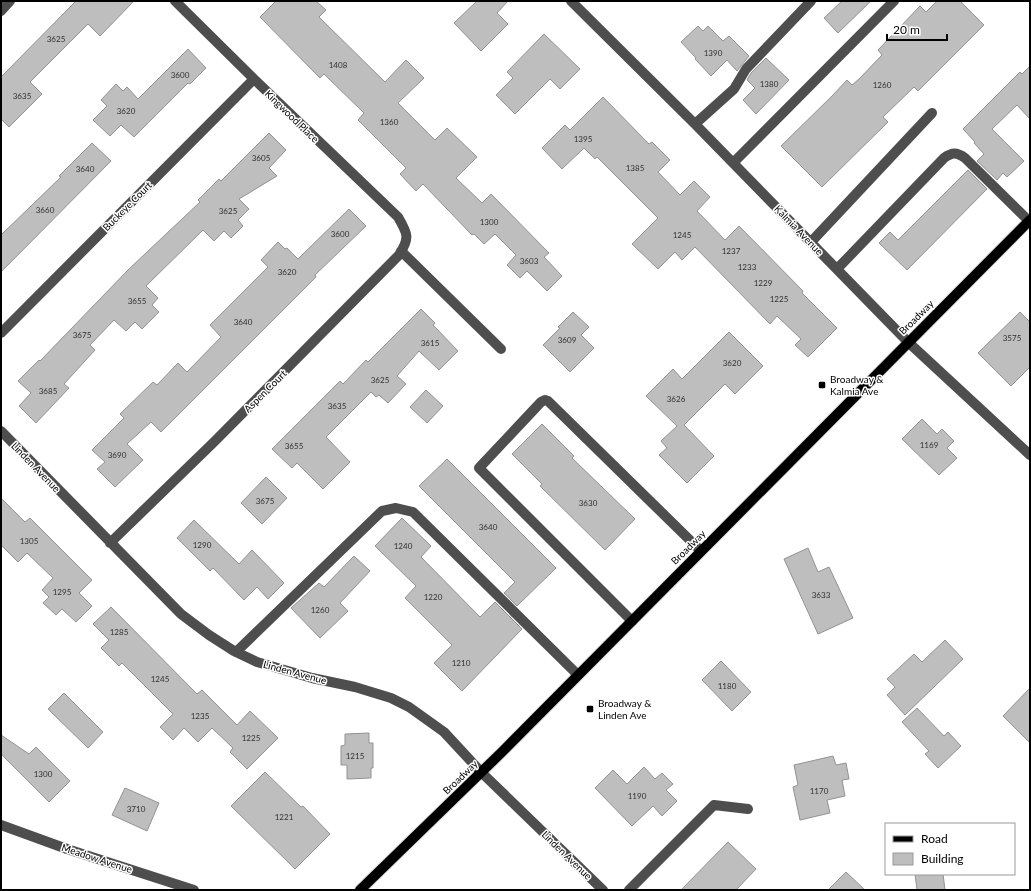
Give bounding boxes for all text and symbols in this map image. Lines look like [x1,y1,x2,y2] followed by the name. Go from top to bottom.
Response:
[887,16,947,42] scale bar
[893,22,920,37] text: 20 m
[47,34,66,44] house number: 3625
[704,48,723,58] house number: 1390
[329,60,348,70] house number: 1408
[171,70,190,80] house number: 3600
[760,79,779,89] house number: 1380
[873,80,892,90] house number: 1260
[263,87,321,145] street label: Kingwood Place
[13,91,32,101] house number: 3635
[117,106,136,116] house number: 3620
[380,117,399,127] house number: 1360
[574,134,593,144] house number: 1395
[252,153,271,163] house number: 3605
[626,163,645,173] house number: 1385
[76,164,95,174] house number: 3640
[100,179,154,233] street label: Buckeye Court
[772,203,826,257] street label: Kalmia Avenue
[36,205,55,215] house number: 3660
[219,206,238,216] house number: 3625
[480,217,499,227] house number: 1300
[331,229,350,239] house number: 3600
[673,230,692,240] house number: 1245
[722,246,741,256] house number: 1237
[520,256,539,266] house number: 3603
[738,262,757,272] house number: 1233
[278,267,297,277] house number: 3620
[754,278,773,288] house number: 1229
[770,294,789,304] house number: 1225
[128,296,147,306] house number: 3655
[896,297,936,337] street label: Broadway
[234,317,253,327] house number: 3640
[73,330,92,340] house number: 3675
[1003,333,1022,343] house number: 3575
[558,335,577,345] house number: 3609
[421,338,440,348] house number: 3615
[723,358,742,368] house number: 3620
[241,367,289,415] street label: Aspen Court
[830,373,884,397] place label: Broadway & Kalmia Ave
[371,375,390,385] house number: 3625
[817,380,827,390] marker: Broadway & Kalmia Ave
[39,386,58,396] house number: 3685
[667,394,686,404] house number: 3626
[328,401,347,411] house number: 3635
[9,439,63,495] street label: Linden Avenue
[920,440,939,450] house number: 1169
[285,441,304,451] house number: 3655
[108,450,127,460] house number: 3690
[256,496,275,506] house number: 3675
[579,498,598,508] house number: 3630
[479,522,498,532] house number: 3640
[668,527,708,567] street label: Broadway
[20,536,39,546] house number: 1305
[193,540,212,550] house number: 1290
[394,541,413,551] house number: 1240
[53,587,72,597] house number: 1295
[812,590,831,600] house number: 3633
[424,592,443,602] house number: 1220
[311,605,330,615] house number: 1260
[110,627,129,637] house number: 1285
[262,658,328,686] street label: Linden Avenue
[452,658,471,668] house number: 1210
[151,674,170,684] house number: 1245
[718,681,737,691] house number: 1180
[598,697,652,721] place label: Broadway & Linden Ave
[585,704,595,714] marker: Broadway & Linden Ave
[191,711,210,721] house number: 1235
[242,733,261,743] house number: 1225
[346,751,365,761] house number: 1215
[440,757,481,797] street label: Broadway
[34,769,53,779] house number: 1300
[810,786,829,796] house number: 1170
[628,791,647,801] house number: 1190
[127,804,146,814] house number: 3710
[275,812,294,822] house number: 1221
[885,823,1015,875] legend
[539,828,595,882] street label: Linden Avenue
[921,831,948,846] text: Road
[60,841,134,875] street label: Meadow Avenue
[921,851,964,866] text: Building

